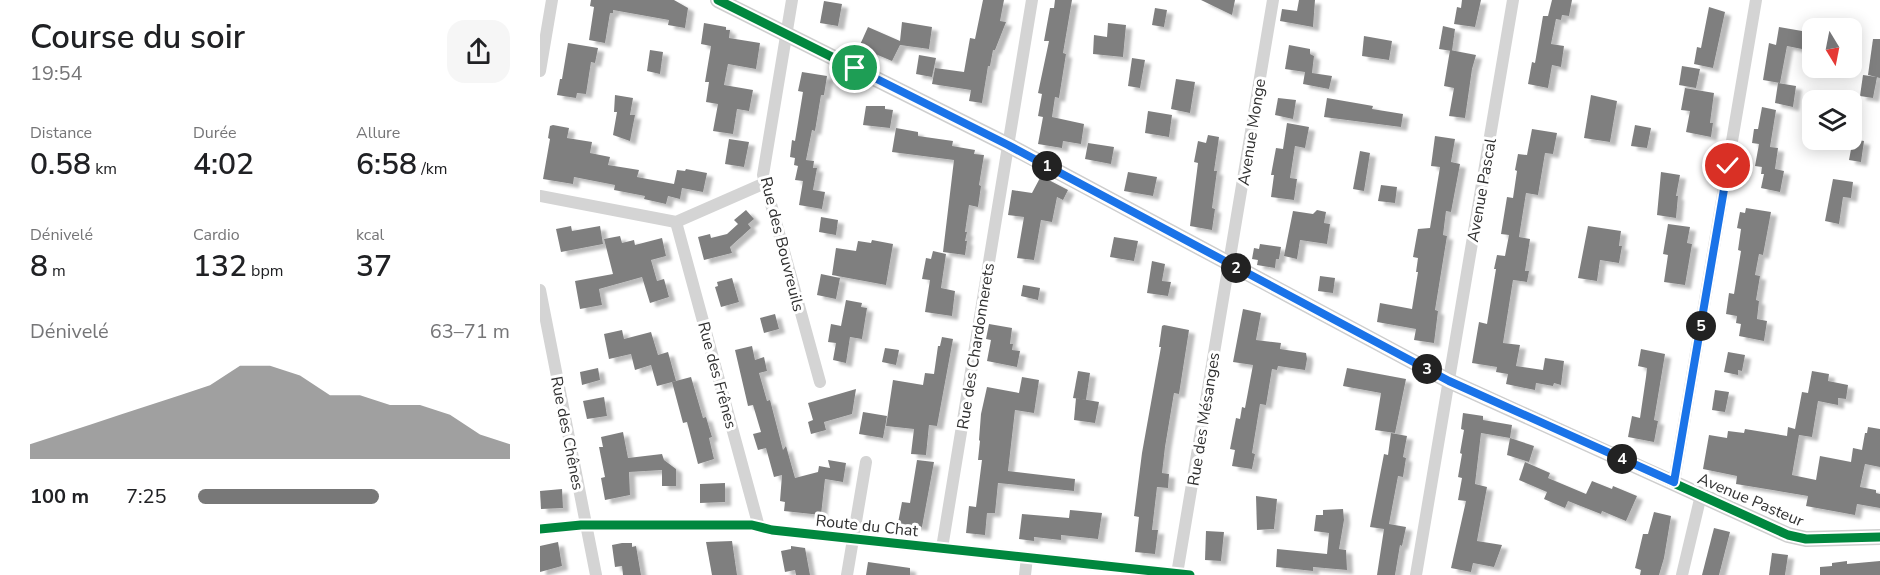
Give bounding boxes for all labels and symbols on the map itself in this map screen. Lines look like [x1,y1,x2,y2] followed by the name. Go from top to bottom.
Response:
[1802,18,1862,78] north arrow
[829,42,880,93] pin
[1233,77,1271,187] street label: Avenue Monge
[1462,136,1502,244] street label: Avenue Pascal
[1702,140,1753,191] pin
[1032,151,1062,181] pin: 1
[755,175,809,314] street label: Rue des Bouvreuils
[1221,253,1251,283] pin: 2
[952,261,1000,431] street label: Rue des Chardonnerets
[1686,311,1716,341] pin: 5
[692,319,742,431] street label: Rue des Frênes
[1183,351,1225,488] street label: Rue des Mésanges
[1412,354,1442,384] pin: 3
[545,374,589,492] street label: Rue des Chênes
[1607,444,1637,474] pin: 4
[1694,468,1807,532] street label: Avenue Pasteur
[815,510,920,542] street label: Route du Chat

